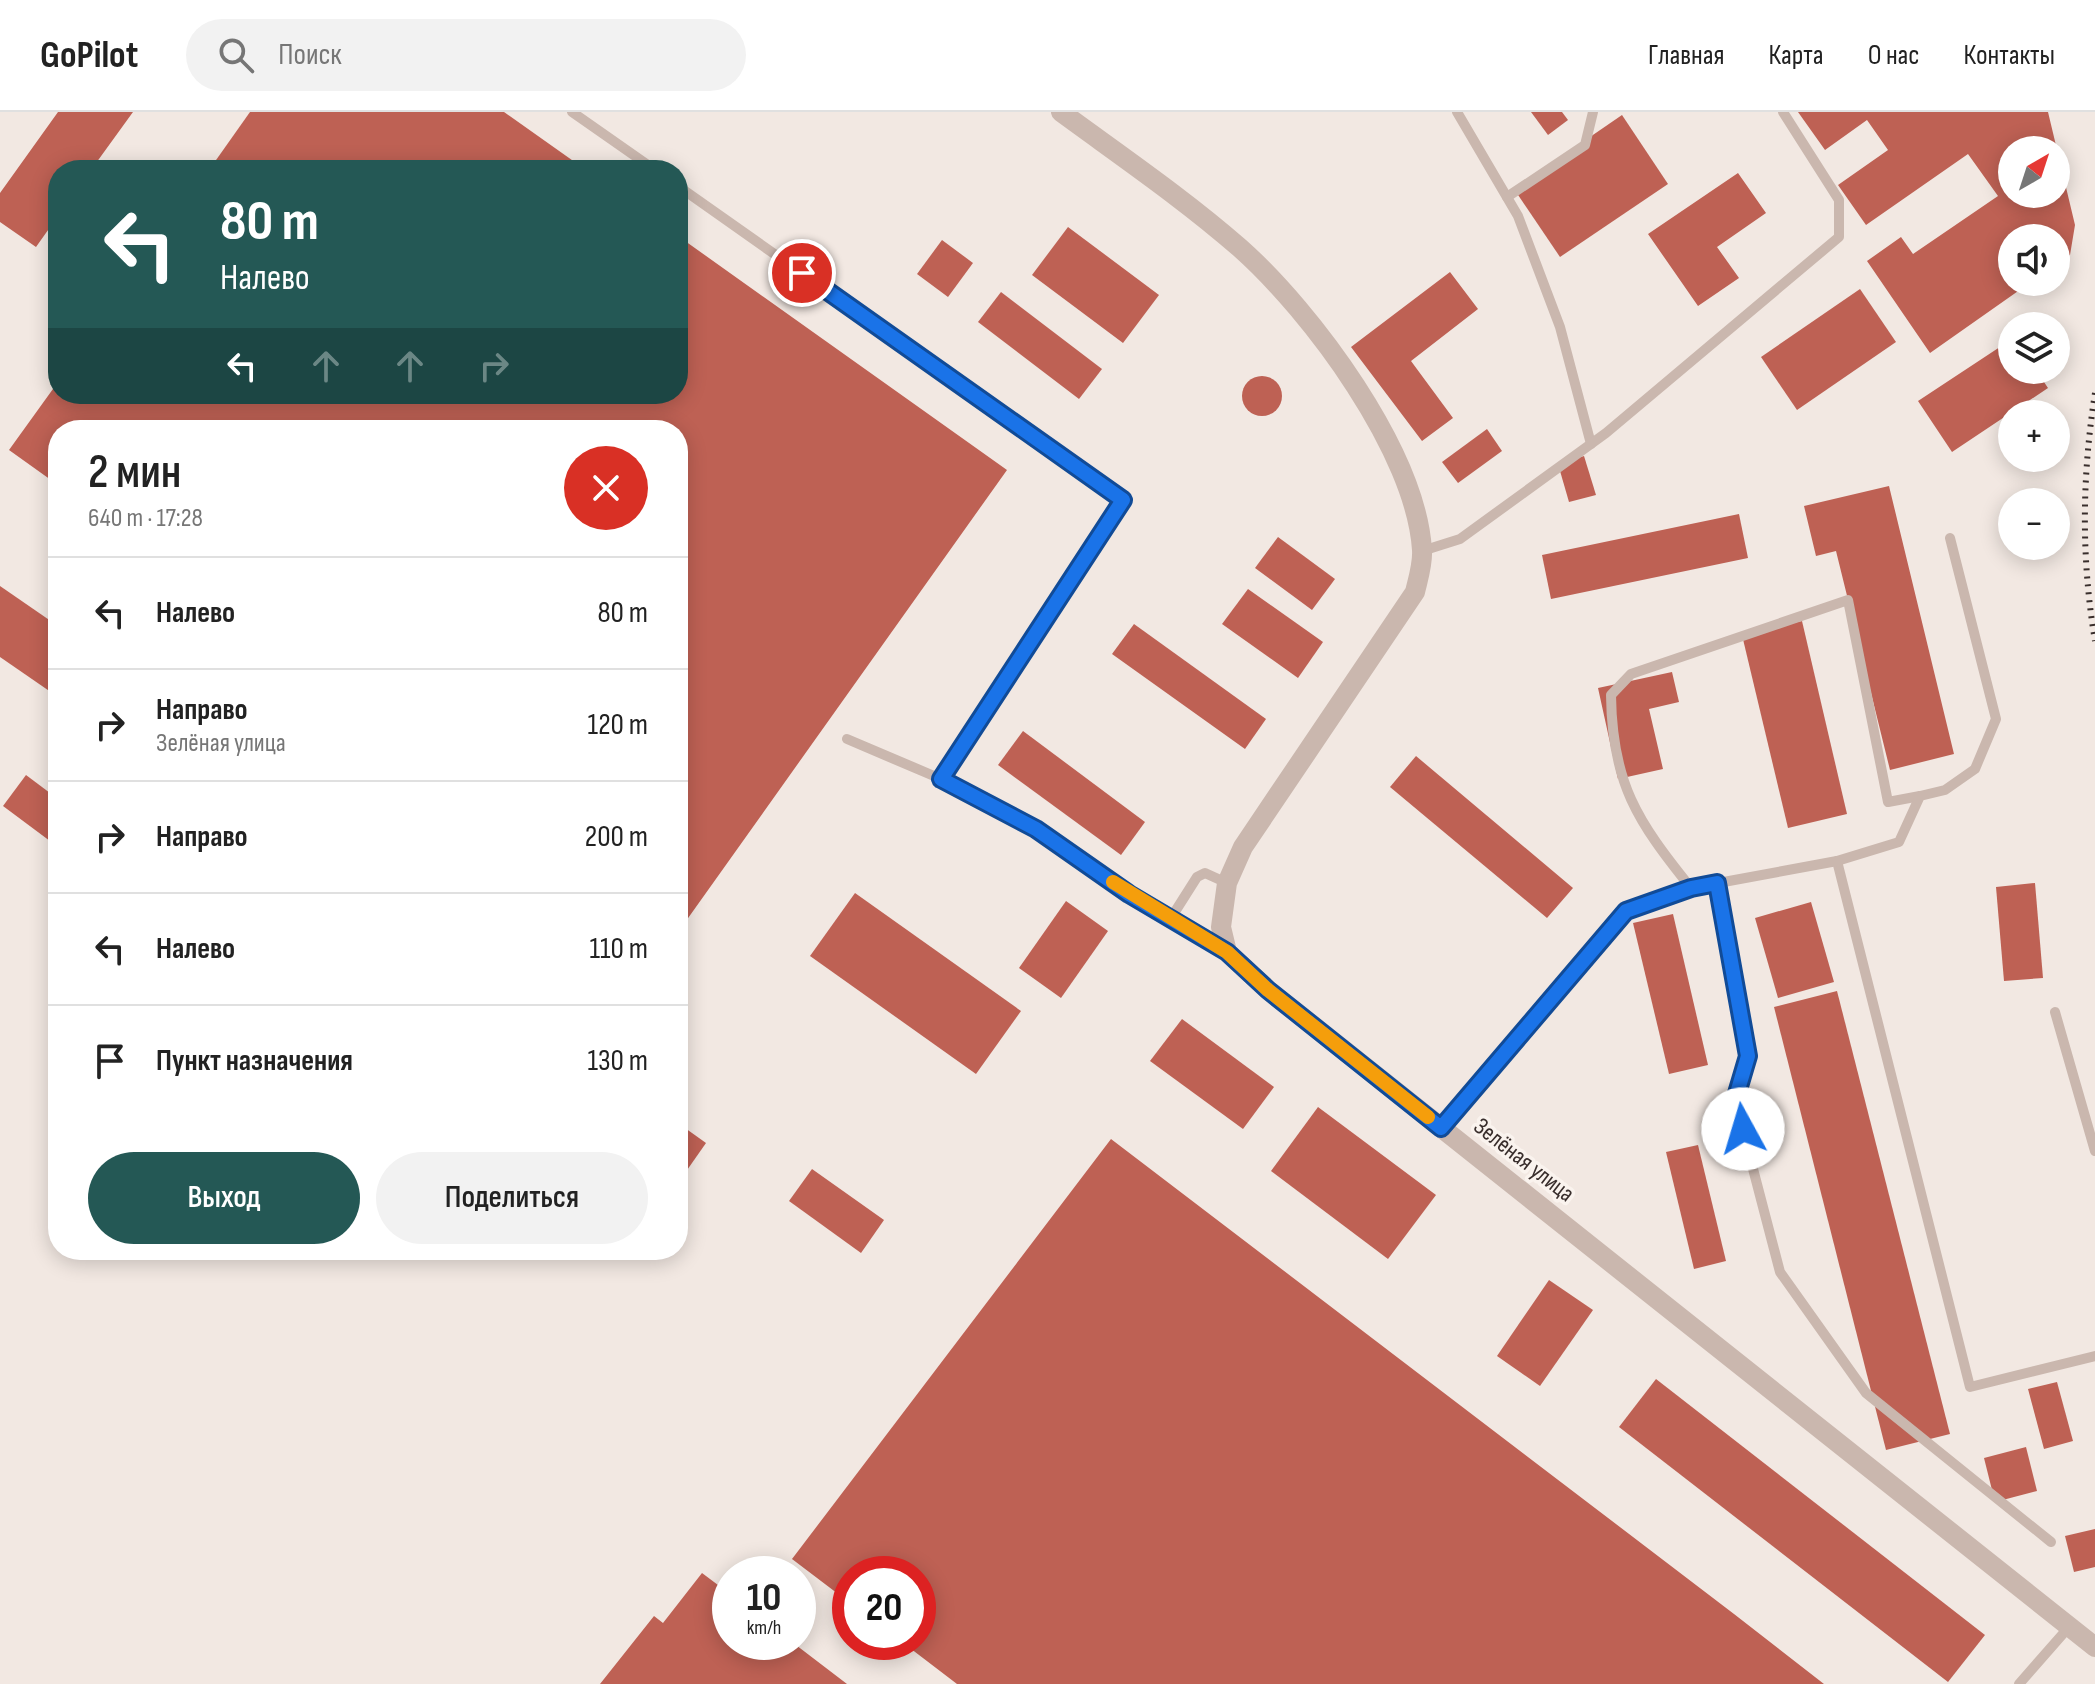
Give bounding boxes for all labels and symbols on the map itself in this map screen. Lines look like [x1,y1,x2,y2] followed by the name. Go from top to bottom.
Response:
[1998,136,2070,208] north arrow
[768,239,836,307] pin
[1701,1087,1785,1171] position arrow
[1468,1112,1580,1208] street label: Зелёная улица
[832,1556,936,1660] speed limit sign: 20

